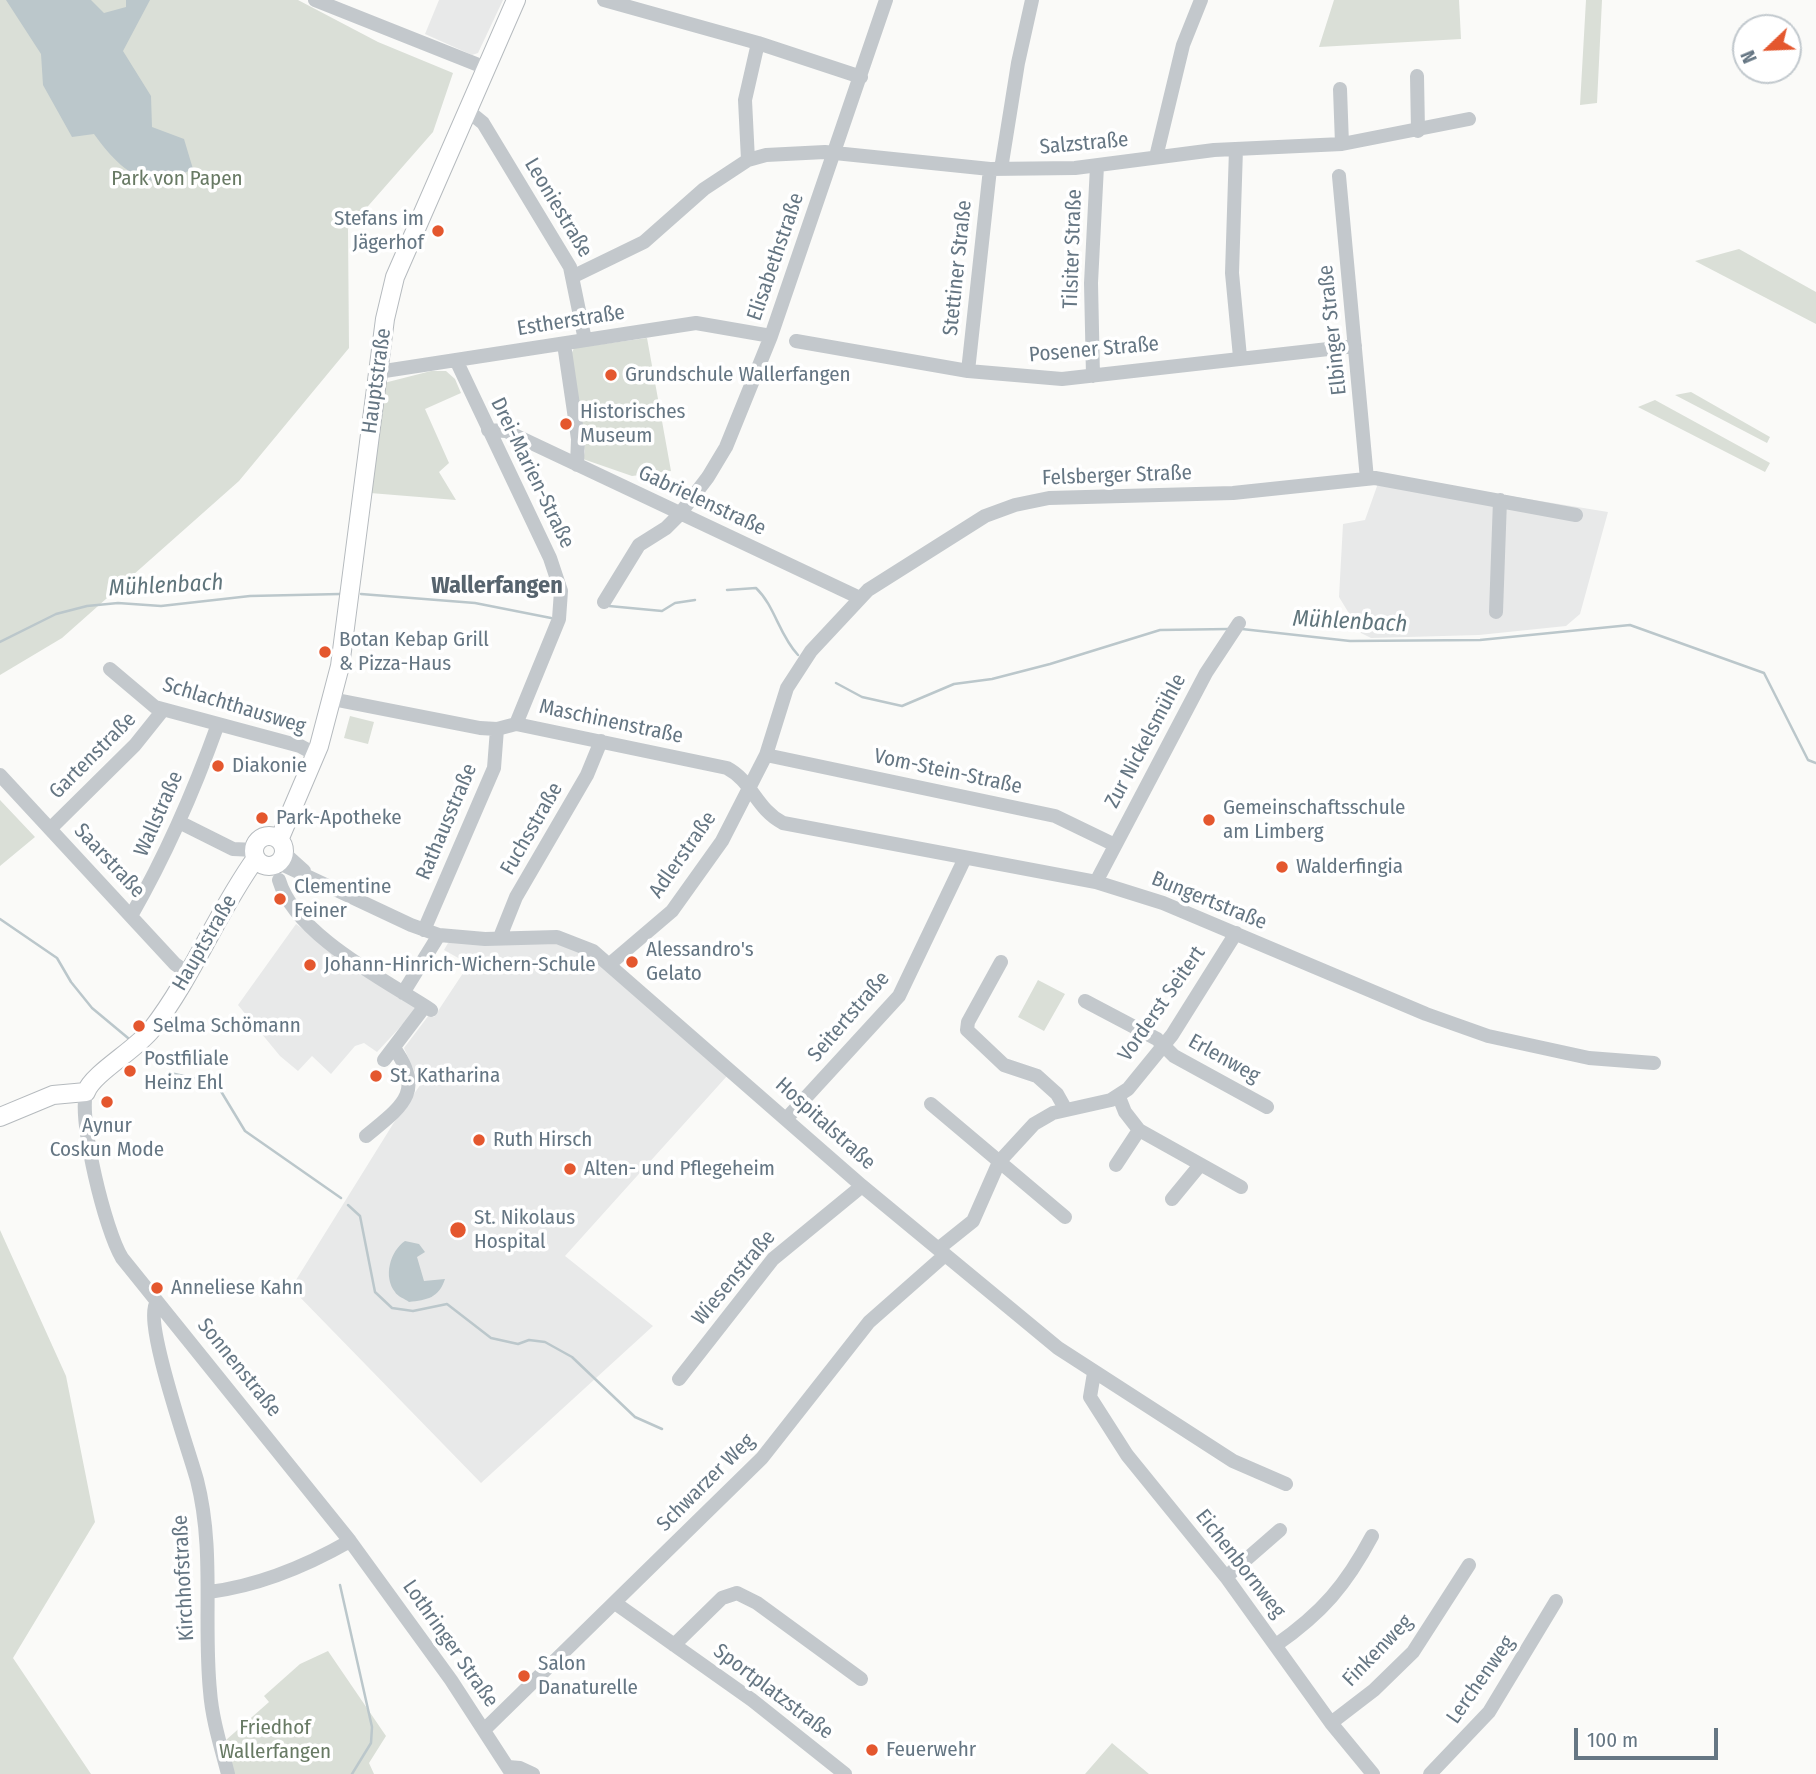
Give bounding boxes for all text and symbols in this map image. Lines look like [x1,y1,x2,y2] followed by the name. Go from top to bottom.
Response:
[1732,14,1802,84] north arrow
[1736,47,1762,66] text: N
[1039,128,1129,160] street label: Salzstraße
[519,154,597,262] street label: Leoniestraße
[111,166,243,192] park label: Park von Papen
[1058,189,1088,309] street label: Tilsiter Straße
[742,190,810,324] street label: Elisabethstraße
[938,199,978,337] street label: Stettiner Straße
[334,206,424,256] place label: Stefans im Jägerhof
[430,223,446,239] marker: Stefans im Jägerhof
[1314,264,1352,396] street label: Elbinger Straße
[515,300,627,342] street label: Estherstraße
[357,327,397,435] street label: Hauptstraße
[1028,332,1160,368] street label: Posener Straße
[625,362,851,388] place label: Grundschule Wallerfangen
[603,367,619,383] marker: Grundschule Wallerfangen
[485,394,579,552] street label: Drei-Marien-Straße
[580,399,686,449] place label: Historisches Museum
[558,416,574,432] marker: Historisches Museum
[634,460,770,542] street label: Gabrielenstraße
[1042,461,1192,491] street label: Felsberger Straße
[108,569,224,603] water label: Mühlenbach
[431,572,563,600] district label: Wallerfangen
[1292,605,1408,639] water label: Mühlenbach
[339,627,489,677] place label: Botan Kebap Grill & Pizza-Haus
[317,644,333,660] marker: Botan Kebap Grill & Pizza-Haus
[1100,670,1192,812] street label: Zur Nickelsmühle
[159,672,309,740] street label: Schlachthausweg
[537,694,685,750] street label: Maschinenstraße
[44,707,142,805] street label: Gartenstraße
[872,744,1024,800] street label: Vom-Stein-Straße
[232,753,307,779] place label: Diakonie
[210,758,226,774] marker: Diakonie
[411,760,483,884] street label: Rathausstraße
[129,767,189,861] street label: Wallstraße
[495,778,569,880] street label: Fuchsstraße
[1223,795,1405,845] place label: Gemeinschaftsschule am Limberg
[276,805,402,831] place label: Park-Apotheke
[644,807,722,903] street label: Adlerstraße
[254,810,270,826] marker: Park-Apotheke
[1201,812,1217,828] marker: Gemeinschaftsschule am Limberg
[68,819,150,903] street label: Saarstraße
[1296,854,1403,880] place label: Walderfingia
[1274,859,1290,875] marker: Walderfingia
[1148,866,1270,936] street label: Bungertstraße
[294,874,391,924] place label: Clementine Feiner
[167,891,243,995] street label: Hauptstraße
[272,891,288,907] marker: Clementine Feiner
[646,937,754,987] place label: Alessandro's Gelato
[1113,942,1211,1066] street label: Vorderst Seitert
[324,952,596,978] place label: Johann-Hinrich-Wichern-Schule
[624,954,640,970] marker: Alessandro's Gelato
[302,957,318,973] marker: Johann-Hinrich-Wichern-Schule
[803,967,895,1067] street label: Seitertstraße
[153,1013,301,1039] place label: Selma Schömann
[131,1018,147,1034] marker: Selma Schömann
[1184,1029,1264,1089] street label: Erlenweg
[144,1046,229,1096] place label: Postfiliale Heinz Ehl
[122,1063,138,1079] marker: Postfiliale Heinz Ehl
[390,1063,500,1089] place label: St. Katharina
[368,1068,384,1084] marker: St. Katharina
[770,1072,880,1176] street label: Hospitalstraße
[99,1094,115,1110] marker: Aynur Coskun Mode
[50,1113,164,1163] place label: Aynur Coskun Mode
[493,1127,592,1153] place label: Ruth Hirsch
[471,1132,487,1148] marker: Ruth Hirsch
[584,1156,775,1182] place label: Alten- und Pflegeheim
[562,1161,578,1177] marker: Alten- und Pflegeheim
[474,1205,575,1255] place label: St. Nikolaus Hospital
[448,1220,468,1240] marker: St. Nikolaus Hospital
[687,1225,781,1331] street label: Wiesenstraße
[171,1275,303,1301] place label: Anneliese Kahn
[149,1280,165,1296] marker: Anneliese Kahn
[192,1314,286,1422] street label: Sonnenstraße
[652,1429,760,1537] street label: Schwarzer Weg
[1190,1505,1290,1623] street label: Eichenbornweg
[168,1514,200,1642] street label: Kirchhofstraße
[397,1576,503,1712] street label: Lothringer Straße
[1338,1610,1418,1692] street label: Finkenweg
[1442,1631,1520,1729] street label: Lerchenweg
[708,1639,838,1745] street label: Sportplatzstraße
[538,1651,638,1701] place label: Salon Danaturelle
[516,1668,532,1684] marker: Salon Danaturelle
[1578,1714,1722,1758] scale bar
[219,1715,331,1765] park label: Friedhof Wallerfangen
[1587,1727,1638,1753] text: 100 m
[886,1737,976,1763] place label: Feuerwehr
[864,1742,880,1758] marker: Feuerwehr

